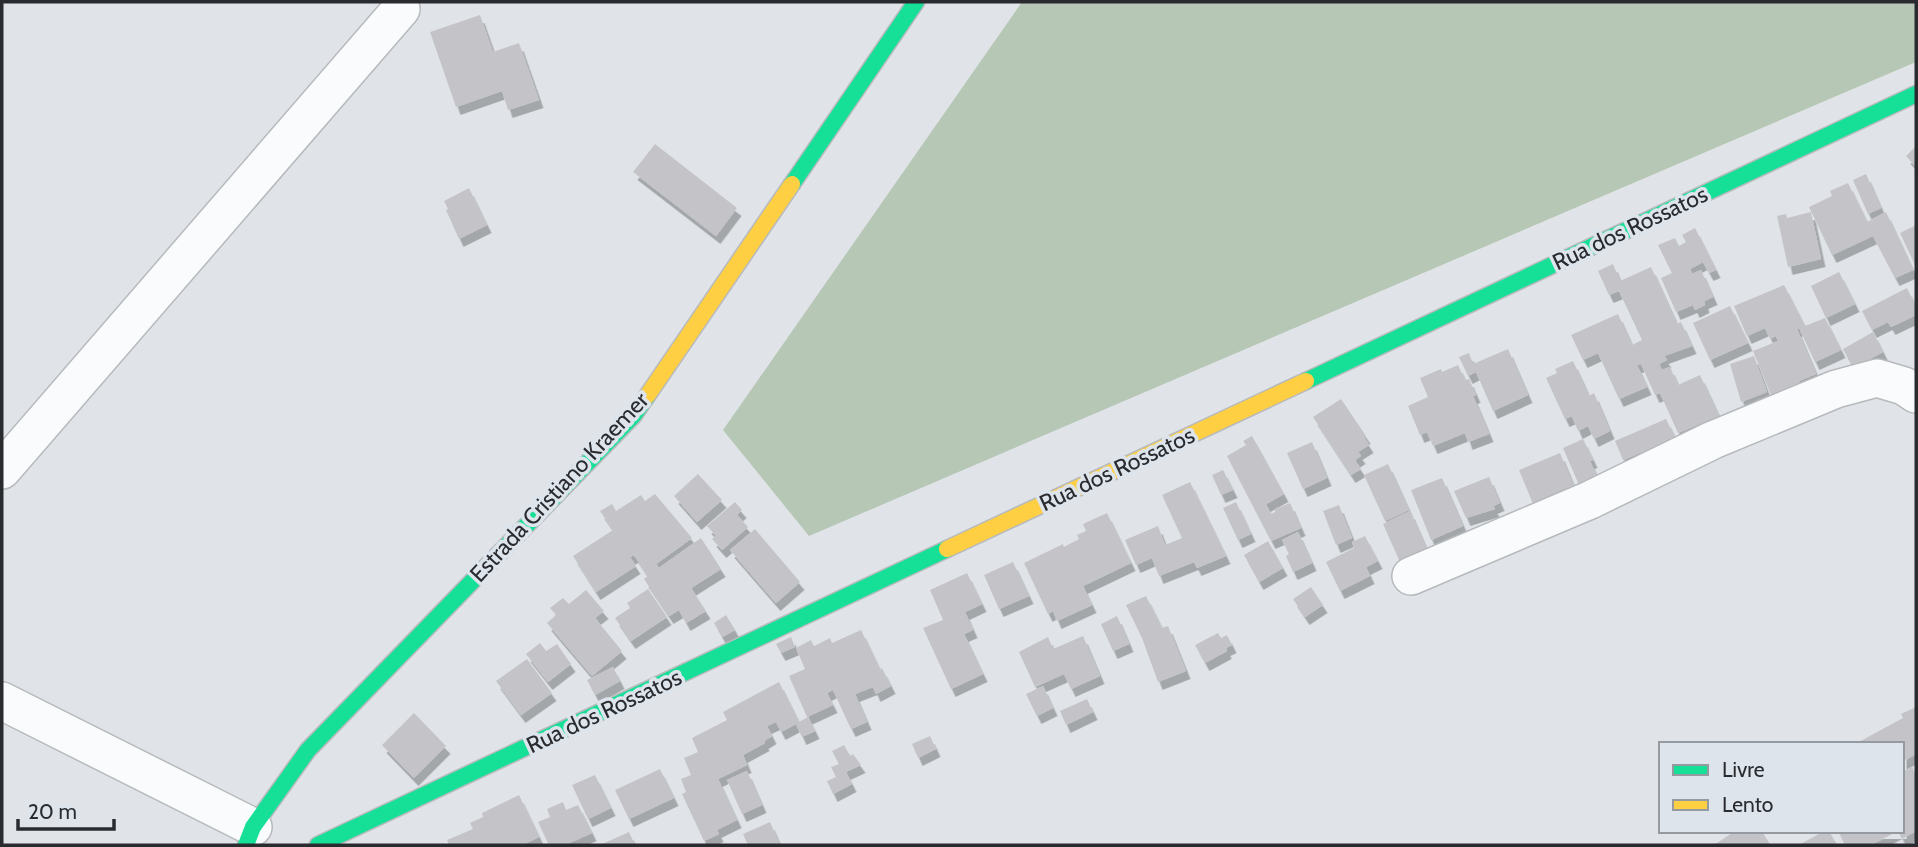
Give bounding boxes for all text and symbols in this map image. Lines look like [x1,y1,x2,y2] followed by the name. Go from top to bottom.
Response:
[1548,180,1712,276] street label: Rua dos Rossatos
[464,386,655,588] street label: Estrada Cristiano Kraemer
[1035,421,1199,517] street label: Rua dos Rossatos
[522,663,686,759] street label: Rua dos Rossatos
[1659,742,1904,833] legend
[1722,757,1765,782] text: Livre
[18,788,114,832] scale bar
[1722,792,1773,817] text: Lento
[28,799,77,824] text: 20 m

